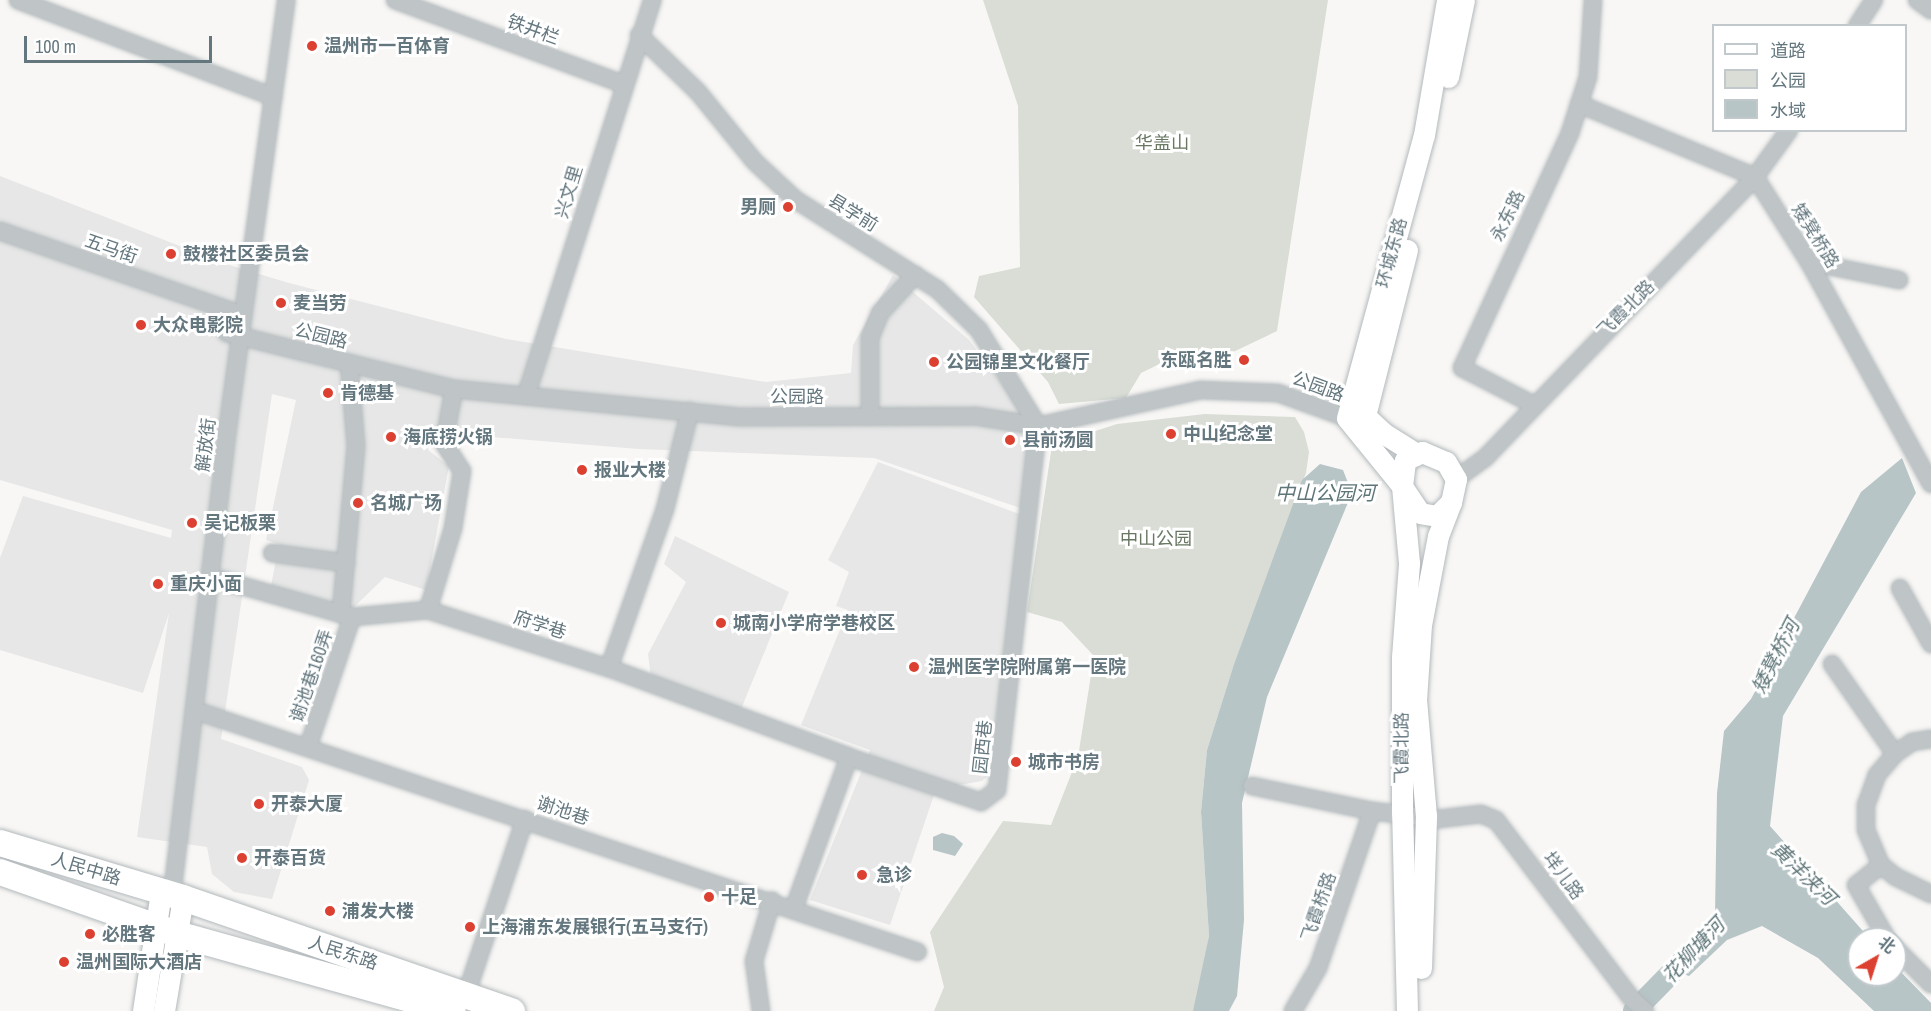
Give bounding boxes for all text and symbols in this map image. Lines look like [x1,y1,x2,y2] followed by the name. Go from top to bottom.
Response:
[504,11,562,49] street label: 铁井栏
[27,24,214,62] scale bar
[1712,24,1907,132] legend
[35,34,76,59] text: 100 m
[324,35,450,57] place label: 温州市一百体育
[1770,38,1806,63] text: 道路
[305,39,319,53] marker: 温州市一百体育
[1770,68,1806,93] text: 公园
[1770,98,1806,123] text: 水域
[1135,132,1189,154] park label: 华盖山
[551,163,587,221] street label: 兴文里
[1486,187,1530,245] street label: 永东路
[824,190,882,236] street label: 县学前
[740,196,776,218] place label: 男厕
[781,200,795,214] marker: 男厕
[1787,200,1843,272] street label: 矮凳桥路
[1372,215,1412,291] street label: 环城东路
[82,230,140,268] street label: 五马街
[183,243,309,265] place label: 鼓楼社区委员会
[164,247,178,261] marker: 鼓楼社区委员会
[1593,276,1659,342] street label: 飞霞北路
[293,292,347,314] place label: 麦当劳
[274,296,288,310] marker: 麦当劳
[153,314,243,336] place label: 大众电影院
[134,318,148,332] marker: 大众电影院
[292,319,350,353] street label: 公园路
[1160,349,1232,371] place label: 东瓯名胜
[946,351,1090,373] place label: 公园锦里文化餐厅
[1237,353,1251,367] marker: 东瓯名胜
[927,355,941,369] marker: 公园锦里文化餐厅
[1289,368,1347,406] street label: 公园路
[340,382,394,404] place label: 肯德基
[321,386,335,400] marker: 肯德基
[770,386,824,408] street label: 公园路
[192,417,220,473] street label: 解放街
[1183,423,1273,445] place label: 中山纪念堂
[403,426,493,448] place label: 海底捞火锅
[1164,427,1178,441] marker: 中山纪念堂
[1022,429,1094,451] place label: 县前汤圆
[384,430,398,444] marker: 海底捞火锅
[1003,433,1017,447] marker: 县前汤圆
[594,459,666,481] place label: 报业大楼
[575,463,589,477] marker: 报业大楼
[1275,480,1375,504] water label: 中山公园河
[370,492,442,514] place label: 名城广场
[351,496,365,510] marker: 名城广场
[204,512,276,534] place label: 吴记板栗
[185,516,199,530] marker: 吴记板栗
[1120,528,1192,550] park label: 中山公园
[170,573,242,595] place label: 重庆小面
[151,577,165,591] marker: 重庆小面
[511,606,569,644] street label: 府学巷
[733,612,895,634] place label: 城南小学府学巷校区
[1746,615,1804,697] water label: 矮凳桥河
[714,616,728,630] marker: 城南小学府学巷校区
[286,627,338,725] street label: 谢池巷160弄
[928,656,1126,678] place label: 温州医学院附属第一医院
[905,658,923,676] marker: 温州医学院附属第一医院
[1391,712,1413,784] street label: 飞霞北路
[969,719,997,775] street label: 园西巷
[1028,751,1100,773] place label: 城市书房
[1009,755,1023,769] marker: 城市书房
[534,792,592,830] street label: 谢池巷
[271,793,343,815] place label: 开泰大厦
[252,797,266,811] marker: 开泰大厦
[1767,837,1841,909] water label: 黄洋浃河
[254,847,326,869] place label: 开泰百货
[48,848,124,890] street label: 人民中路
[1538,848,1588,904] street label: 垟儿路
[235,851,249,865] marker: 开泰百货
[876,864,912,886] place label: 急诊
[853,866,871,884] marker: 急诊
[1297,869,1341,945] street label: 飞霞桥路
[721,886,757,908] place label: 十足
[702,890,716,904] marker: 十足
[342,900,414,922] place label: 浦发大楼
[323,904,337,918] marker: 浦发大楼
[1657,913,1729,987] water label: 花柳塘河
[482,916,708,938] place label: 上海浦东发展银行(五马支行)
[463,920,477,934] marker: 上海浦东发展银行(五马支行)
[102,923,156,945] place label: 必胜客
[83,927,97,941] marker: 必胜客
[1847,927,1907,987] north arrow
[1874,931,1900,958] text: 北
[305,932,381,974] street label: 人民东路
[76,951,202,973] place label: 温州国际大酒店
[57,955,71,969] marker: 温州国际大酒店

